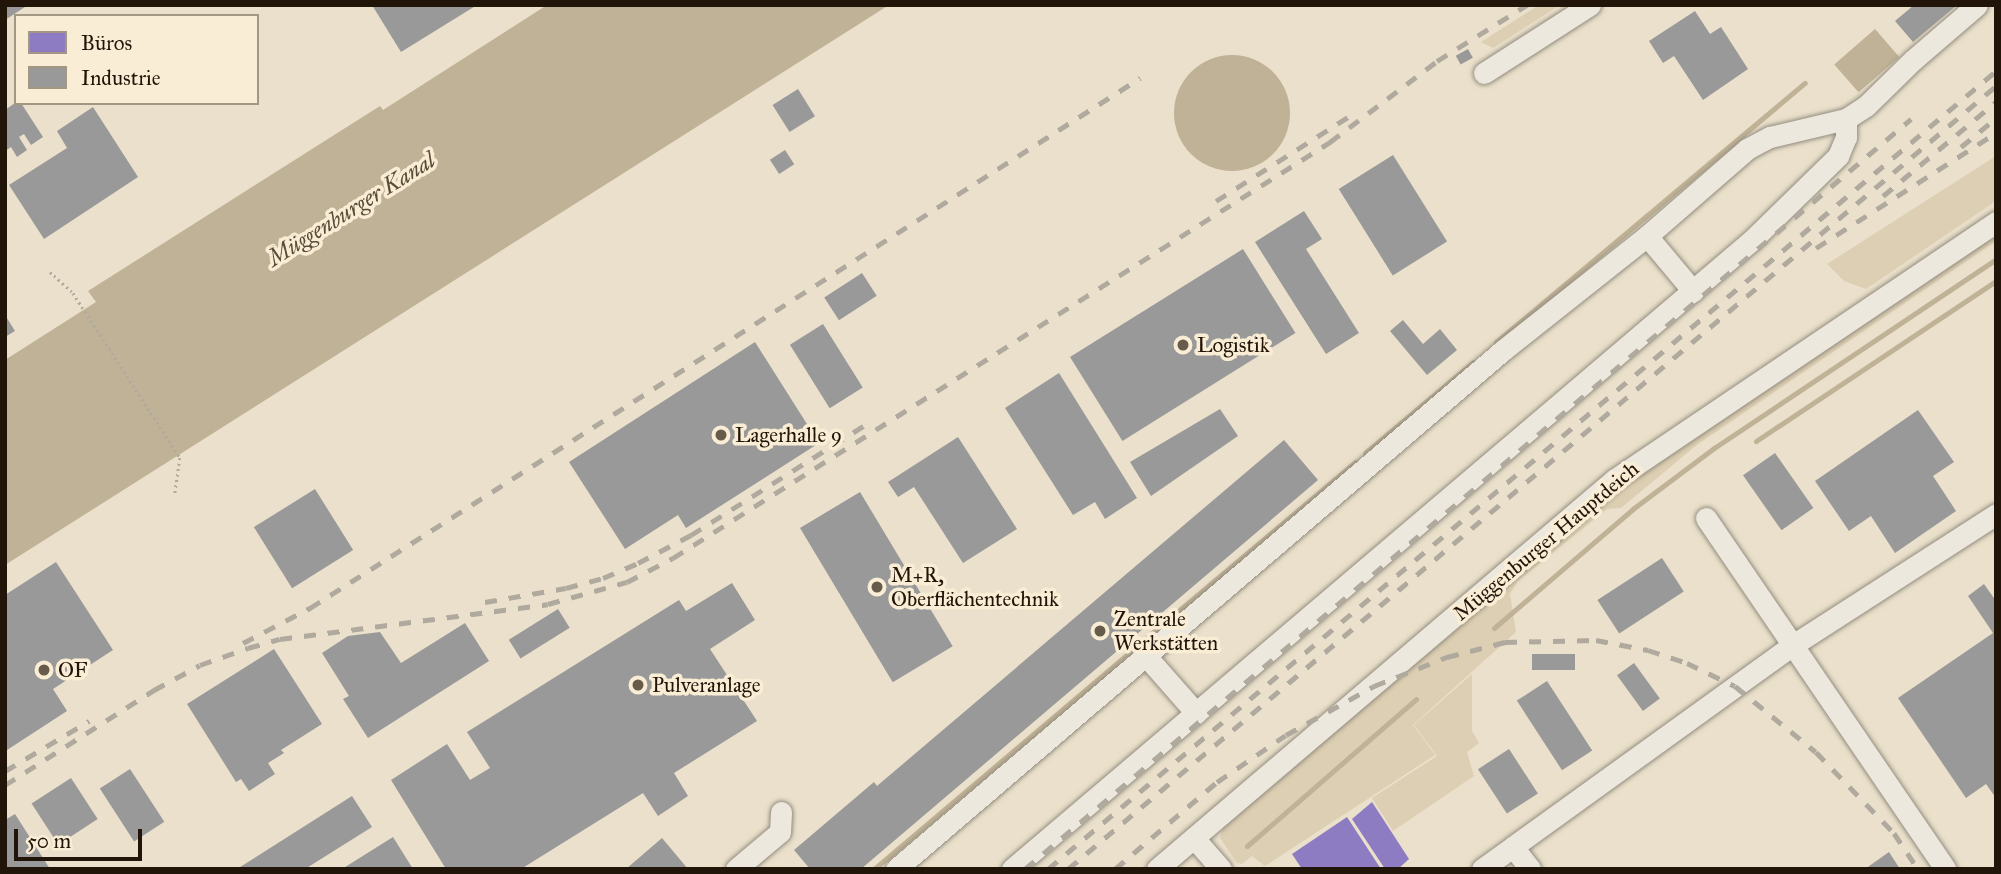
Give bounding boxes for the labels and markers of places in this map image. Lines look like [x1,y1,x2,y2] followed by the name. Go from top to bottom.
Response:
[1197,332,1269,358] place label: Logistik
[1175,337,1191,353] marker: Logistik
[735,422,842,448] place label: Lagerhalle 9
[713,427,729,443] marker: Lagerhalle 9
[891,562,1059,612] place label: M+R, Oberflächentechnik
[869,579,885,595] marker: M+R, Oberflächentechnik
[1114,606,1218,656] place label: Zentrale Werkstätten
[1092,623,1108,639] marker: Zentrale Werkstätten
[58,657,88,683] place label: OF
[36,662,52,678] marker: OF
[652,672,760,698] place label: Pulveranlage
[630,677,646,693] marker: Pulveranlage

